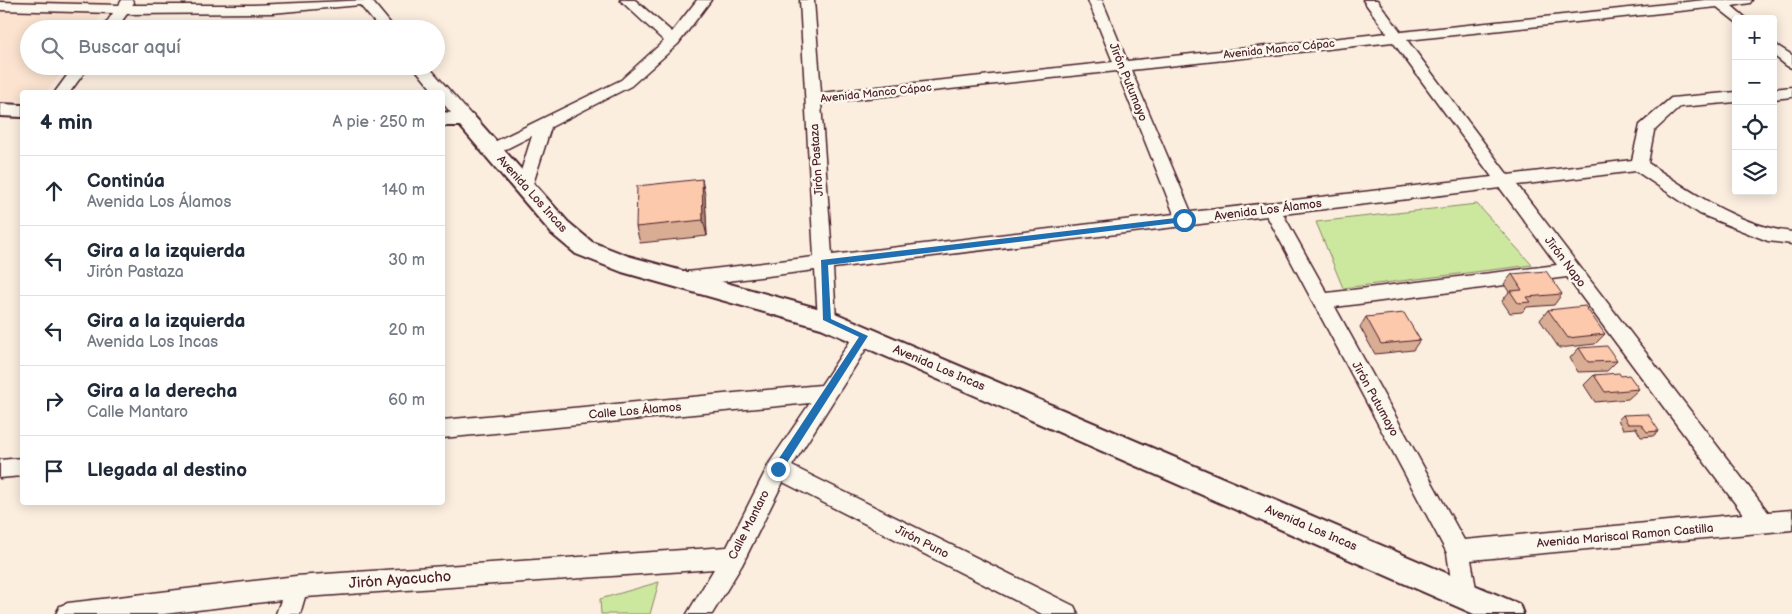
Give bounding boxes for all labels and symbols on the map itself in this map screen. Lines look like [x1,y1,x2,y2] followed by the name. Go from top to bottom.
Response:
[1223,37,1335,61] street label: Avenida Manco Cápac
[1105,41,1151,124] street label: Jirón Putumayo
[820,81,932,105] street label: Avenida Manco Cápac
[807,123,827,197] street label: Jirón Pastaza
[494,152,571,236] street label: Avenida Los Incas
[1213,194,1323,224] street label: Avenida Los Álamos
[1173,209,1196,232] route start
[1541,234,1589,291] street label: Jirón Napo
[891,342,987,394] street label: Avenida Los Incas
[1348,359,1402,439] street label: Jirón Putumayo
[588,397,682,423] street label: Calle Los Álamos
[767,458,790,481] route end
[725,488,773,562] street label: Calle Mantaro
[1263,502,1359,554] street label: Avenida Los Incas
[1536,521,1714,551] street label: Avenida Mariscal Ramon Castilla
[893,522,951,562] street label: Jirón Puno
[348,567,452,593] street label: Jirón Ayacucho

